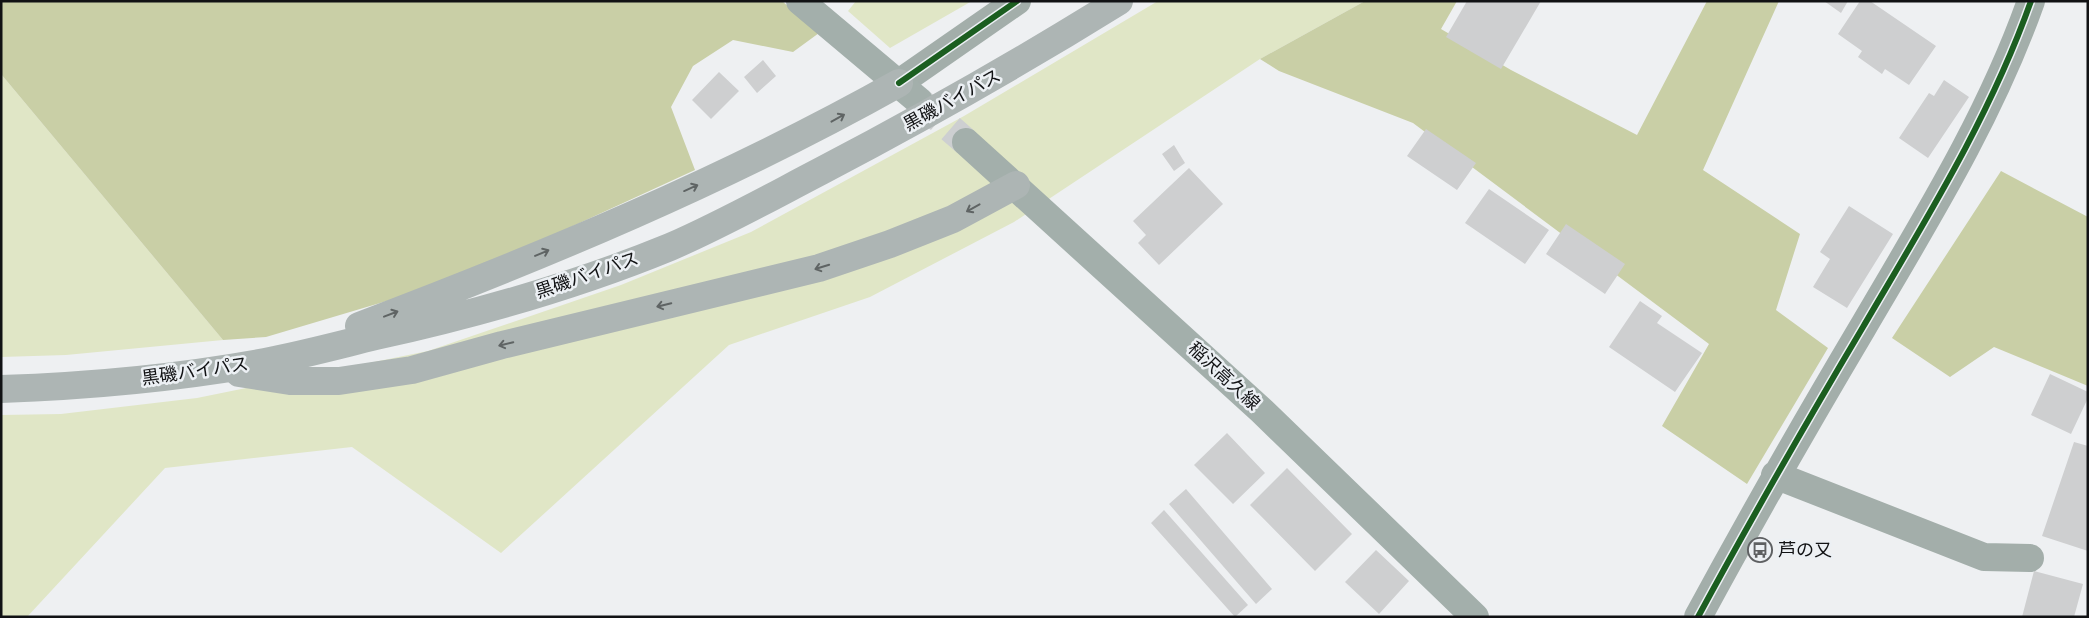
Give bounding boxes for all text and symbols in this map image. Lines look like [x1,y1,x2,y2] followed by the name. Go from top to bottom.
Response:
[900,64,1004,136] street label: 黒磯バイパス
[830,112,844,122] one-way arrow
[683,183,698,193] one-way arrow
[966,204,981,213] one-way arrow
[533,247,641,303] street label: 黒磯バイパス
[534,248,549,258] one-way arrow
[814,262,830,272] one-way arrow
[657,301,673,310] one-way arrow
[384,308,399,317] one-way arrow
[1184,337,1264,415] street label: 稲沢高久線
[499,340,515,349] one-way arrow
[140,353,250,389] street label: 黒磯バイパス
[1747,537,1773,563] bus stop icon: 芦の又
[1778,539,1832,561] place label: 芦の又

